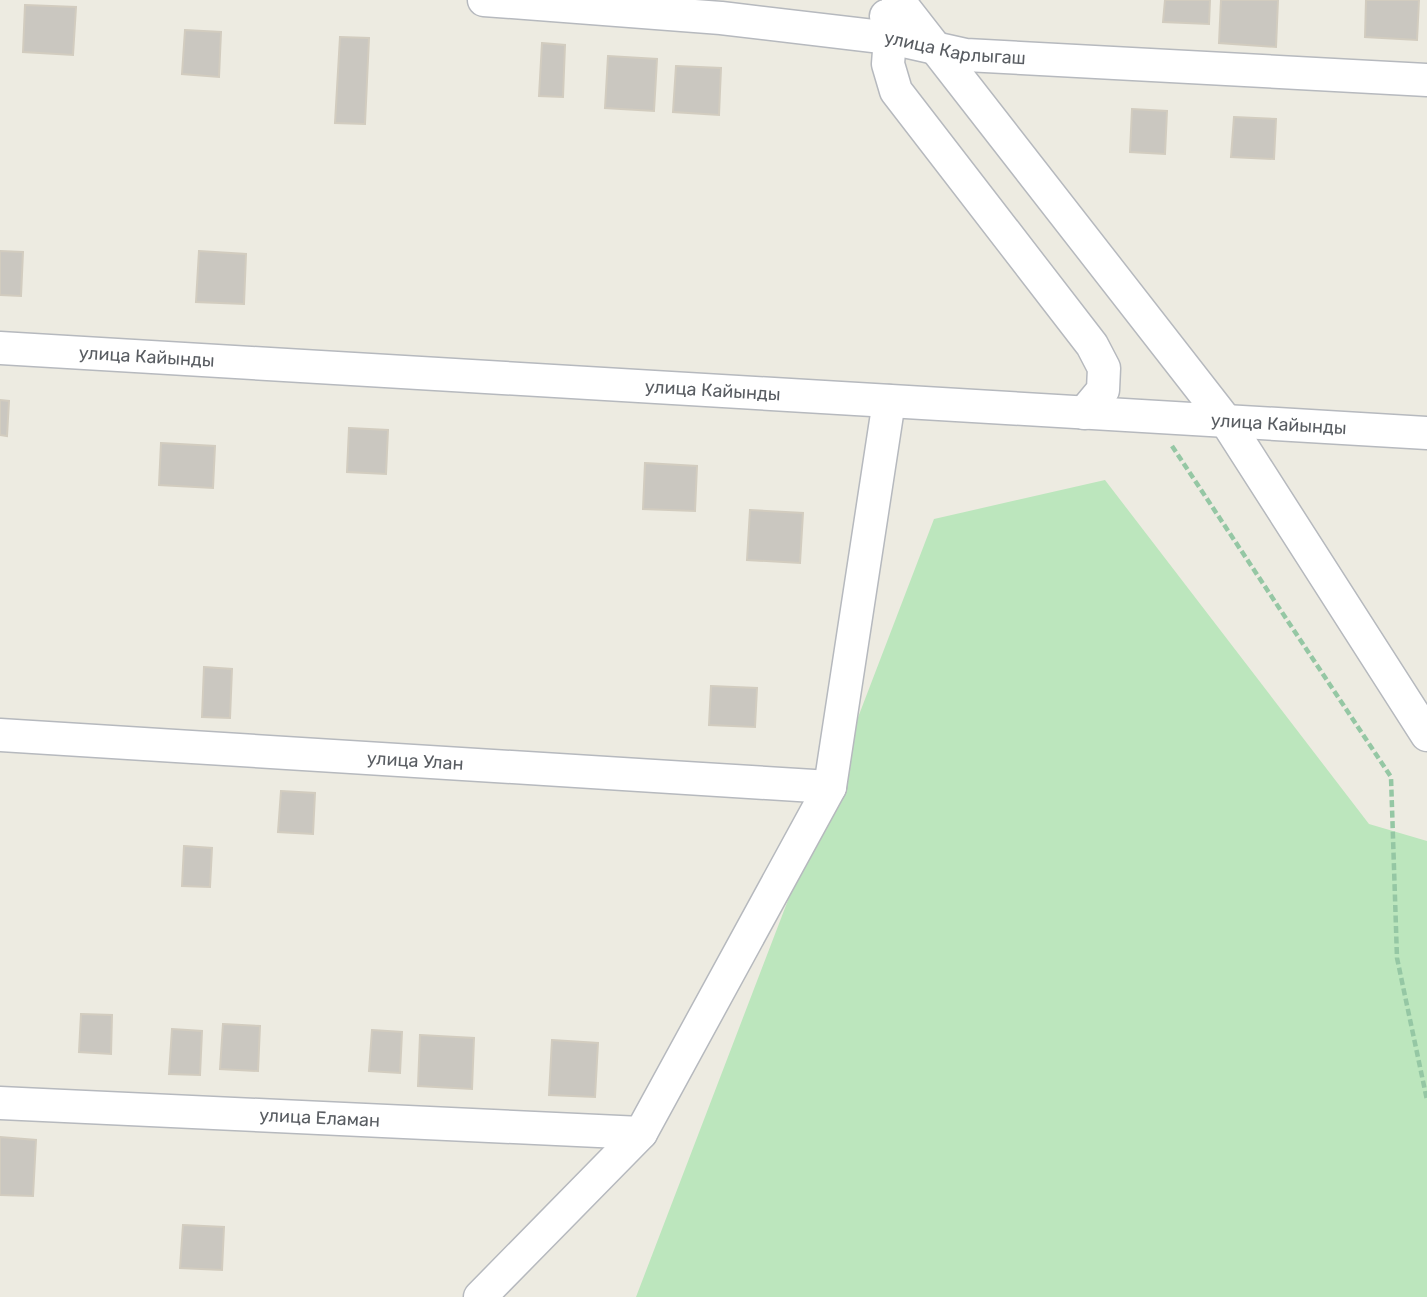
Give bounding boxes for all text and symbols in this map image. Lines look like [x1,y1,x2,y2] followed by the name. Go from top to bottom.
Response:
[883,26,1026,69] street label: улица Карлыгаш
[78,342,215,372] street label: улица Кайынды
[644,375,781,405] street label: улица Кайынды
[1210,409,1347,439] street label: улица Кайынды
[366,747,464,775] street label: улица Улан
[259,1104,380,1132] street label: улица Еламан

